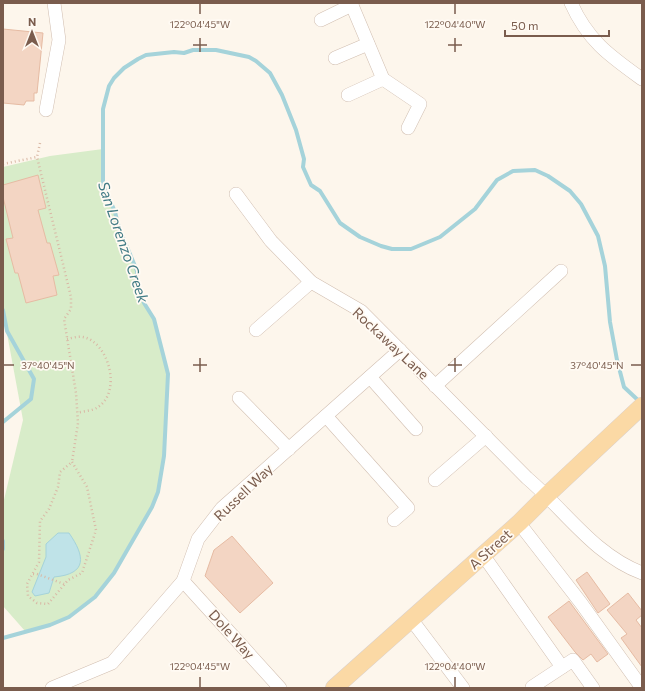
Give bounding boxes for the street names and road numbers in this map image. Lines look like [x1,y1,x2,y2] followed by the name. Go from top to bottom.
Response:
[349,303,433,383] street label: Rockaway Lane
[210,460,276,524] street label: Russell Way
[465,525,515,573] street label: A Street
[206,606,258,662] street label: Dole Way

